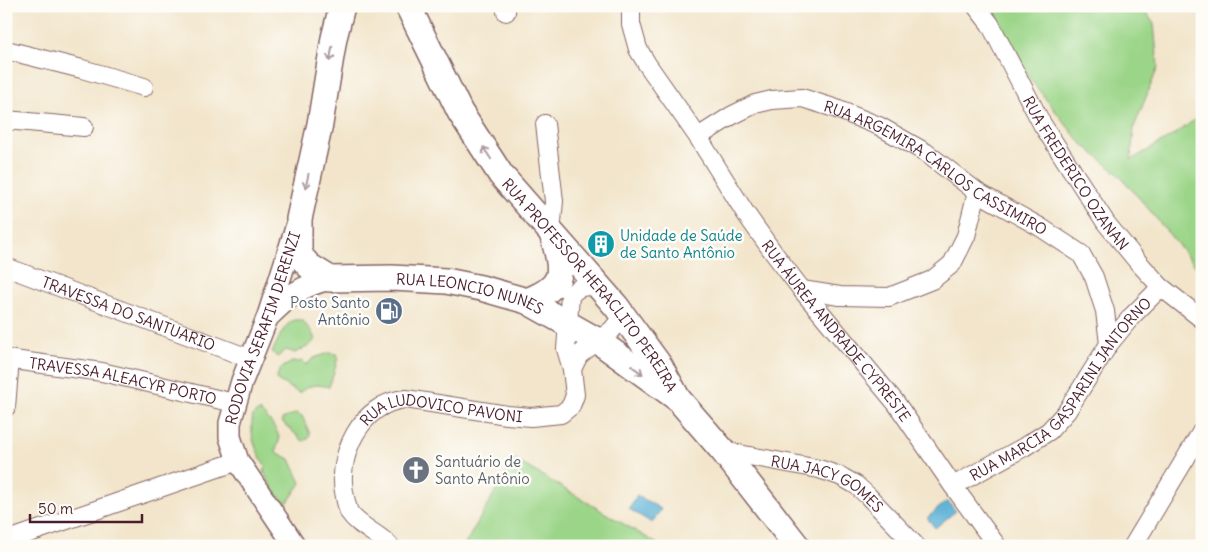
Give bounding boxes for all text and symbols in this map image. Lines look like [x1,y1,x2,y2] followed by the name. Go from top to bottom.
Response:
[326,45,336,61] one-way arrow
[1020,93,1133,253] street label: RUA FREDERICO OZANAN
[822,96,1051,239] street label: RUA ARGEMIRA CARLOS CASSIMIRO
[482,147,492,161] one-way arrow
[302,172,311,188] one-way arrow
[498,174,682,395] street label: RUA PROFESSOR HERACLITO PEREIRA
[620,226,743,262] place label: Unidade de Saúde de Santo Antônio
[221,229,304,427] street label: RODOVIA SERAFIM DERENZI
[586,229,616,259] building icon: Unidade de Saúde de Santo Antônio
[758,236,915,425] street label: RUA ÁUREA ANDRADE CYPRESTE
[395,269,547,318] street label: RUA LEONCIO NUNES
[39,272,218,354] street label: TRAVESSA DO SANTUARIO
[290,293,370,329] place label: Posto Santo Antônio
[966,293,1155,485] street label: RUA MARCIA GASPARINI JANTORNO
[374,296,404,326] fuel station icon: Posto Santo Antônio
[28,353,219,408] street label: TRAVESSA ALEACYR PORTO
[630,365,644,375] one-way arrow
[355,389,523,429] street label: RUA LUDOVICO PAVONI
[769,451,888,516] street label: RUA JACY GOMES
[435,452,530,488] place label: Santuário de Santo Antônio
[401,455,431,485] church icon: Santuário de Santo Antônio
[30,492,142,524] scale bar
[38,499,73,518] text: 50 m

